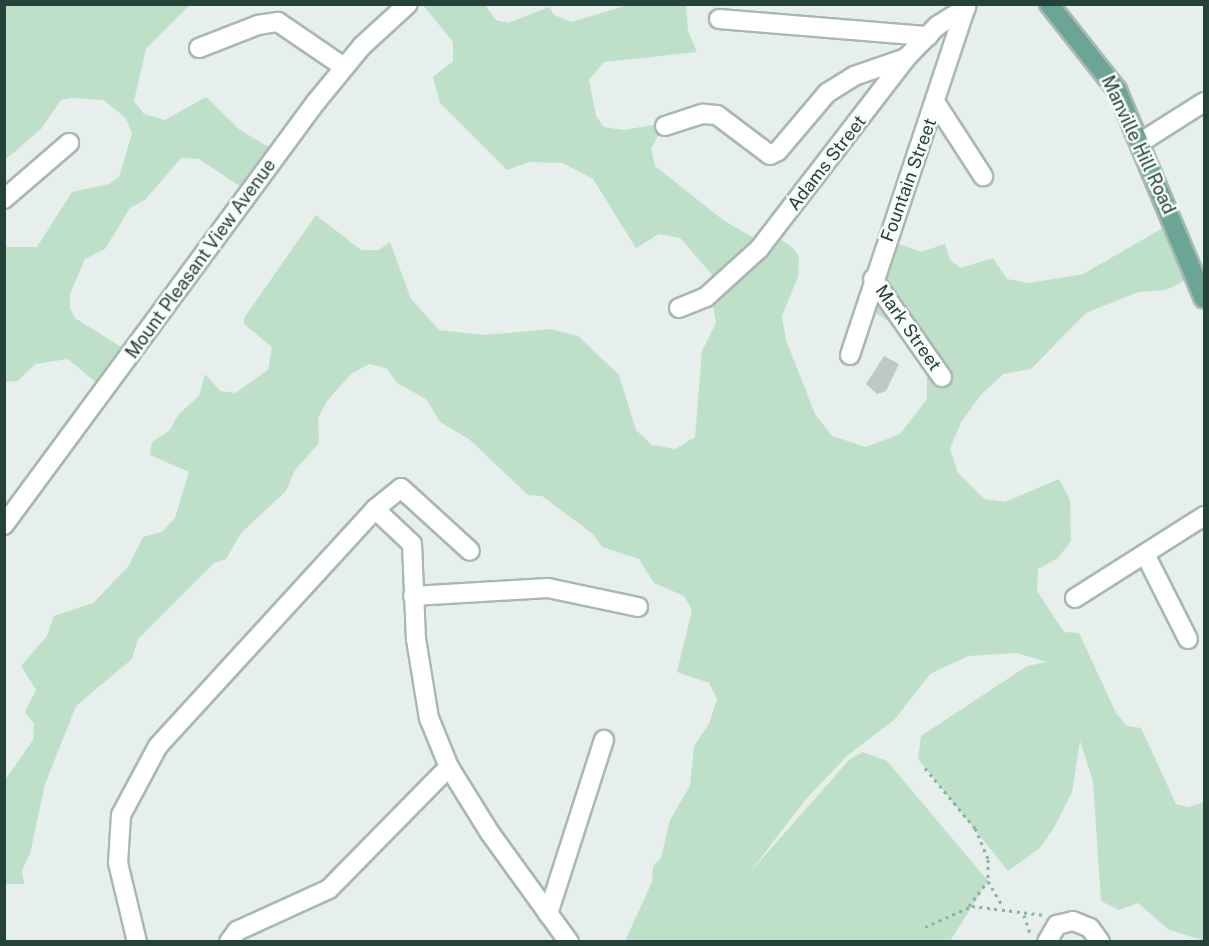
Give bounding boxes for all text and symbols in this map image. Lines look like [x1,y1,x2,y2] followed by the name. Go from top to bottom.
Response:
[1096,72,1180,218] street label: Manville Hill Road
[783,111,871,215] street label: Adams Street
[877,115,941,245] street label: Fountain Street
[121,155,281,363] street label: Mount Pleasant View Avenue
[870,281,946,375] street label: Mark Street

